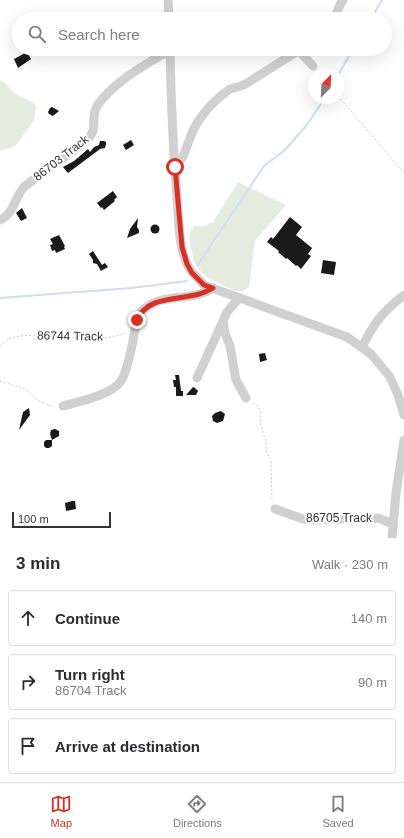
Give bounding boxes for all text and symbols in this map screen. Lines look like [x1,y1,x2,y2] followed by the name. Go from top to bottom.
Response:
[12,12,392,56] search box
[26,23,48,45] icon: search
[58,26,140,43] text: Search here
[308,68,344,104] north arrow
[31,132,92,184] street label: 86703 Track
[166,158,184,176] route start
[128,311,146,329] route end
[37,328,104,344] street label: 86744 Track
[12,510,111,529] scale bar
[306,511,373,525] street label: 86705 Track
[18,513,49,525] text: 100 m
[16,554,60,573] text: 3 min
[312,557,388,572] text: Walk · 230 m
[17,607,39,629] icon: ahead
[55,610,120,627] text: Continue
[351,611,387,626] text: 140 m
[55,666,125,683] text: Turn right
[17,671,39,693] icon: right
[358,675,387,690] text: 90 m
[55,683,127,698] text: 86704 Track
[17,735,39,757] icon: arrive
[55,738,200,755] text: Arrive at destination
[50,793,72,829] tab: Map
[173,793,222,829] tab: Directions
[322,793,354,829] tab: Saved

